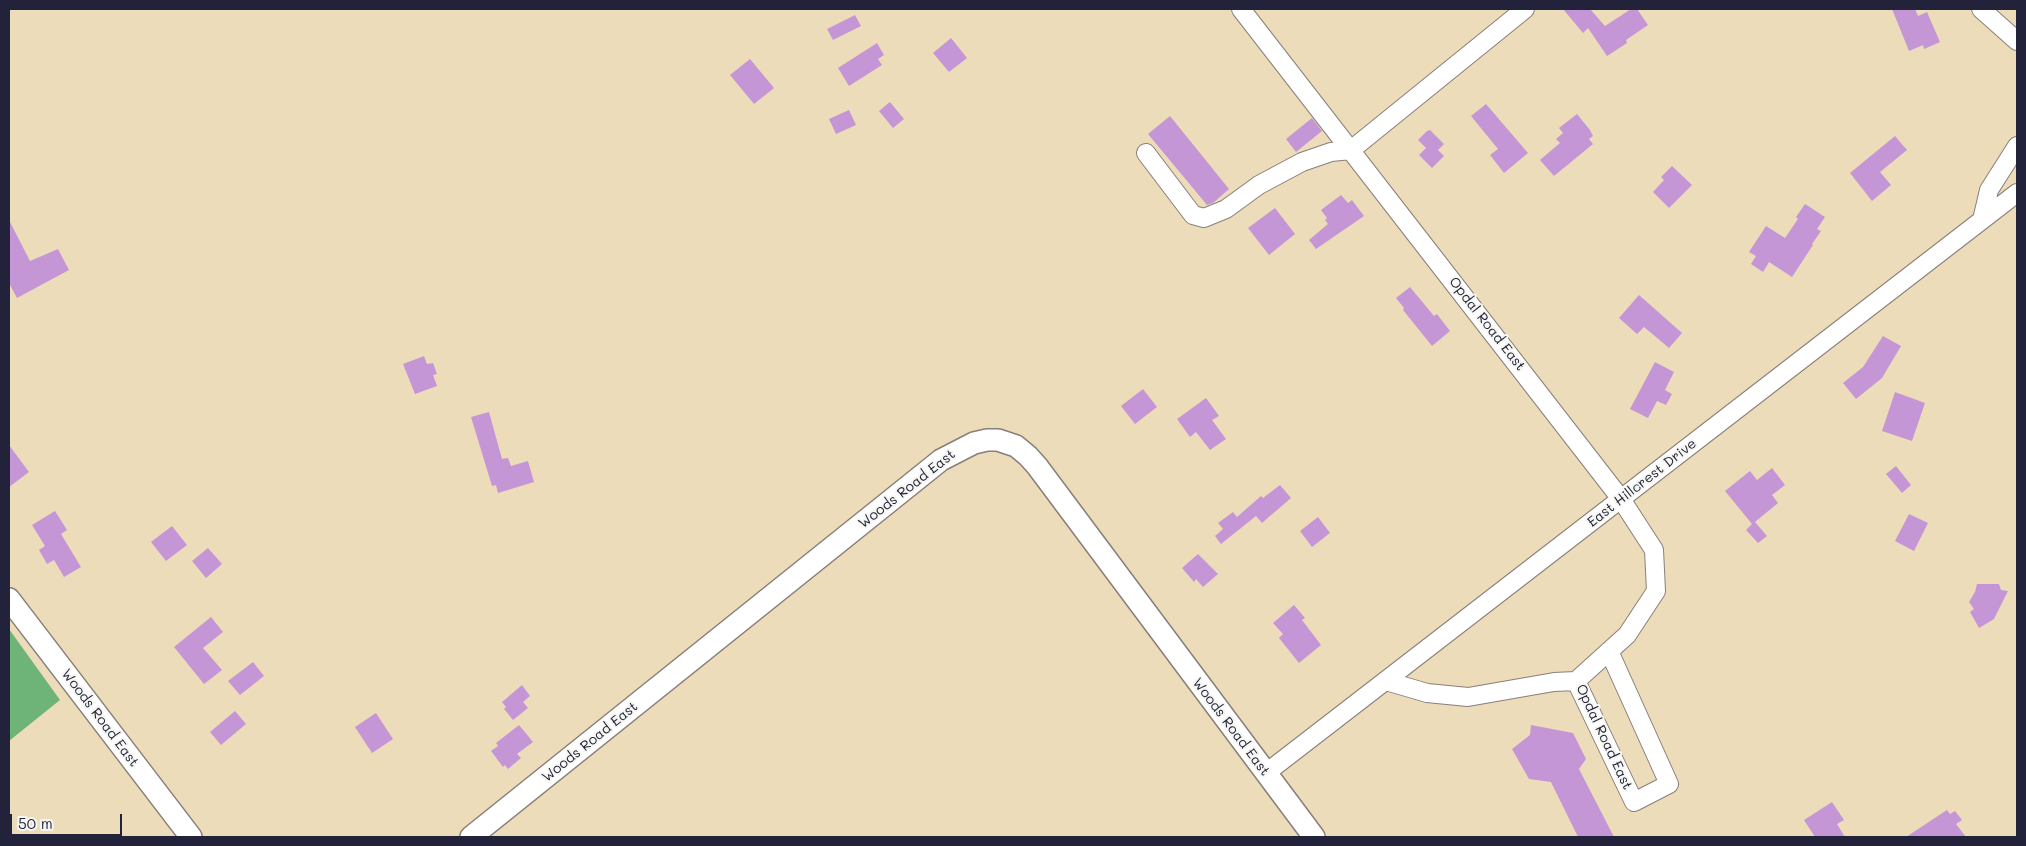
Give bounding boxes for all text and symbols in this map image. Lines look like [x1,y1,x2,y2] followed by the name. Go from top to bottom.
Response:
[1445,274,1529,374] street label: Opdal Road East
[1584,435,1700,531] street label: East Hillcrest Drive
[855,446,959,532] street label: Woods Road East
[58,666,142,770] street label: Woods Road East
[1189,675,1273,779] street label: Woods Road East
[1572,682,1636,792] street label: Opdal Road East
[539,698,641,786] street label: Woods Road East
[12,804,125,836] scale bar
[18,813,53,833] text: 50 m

